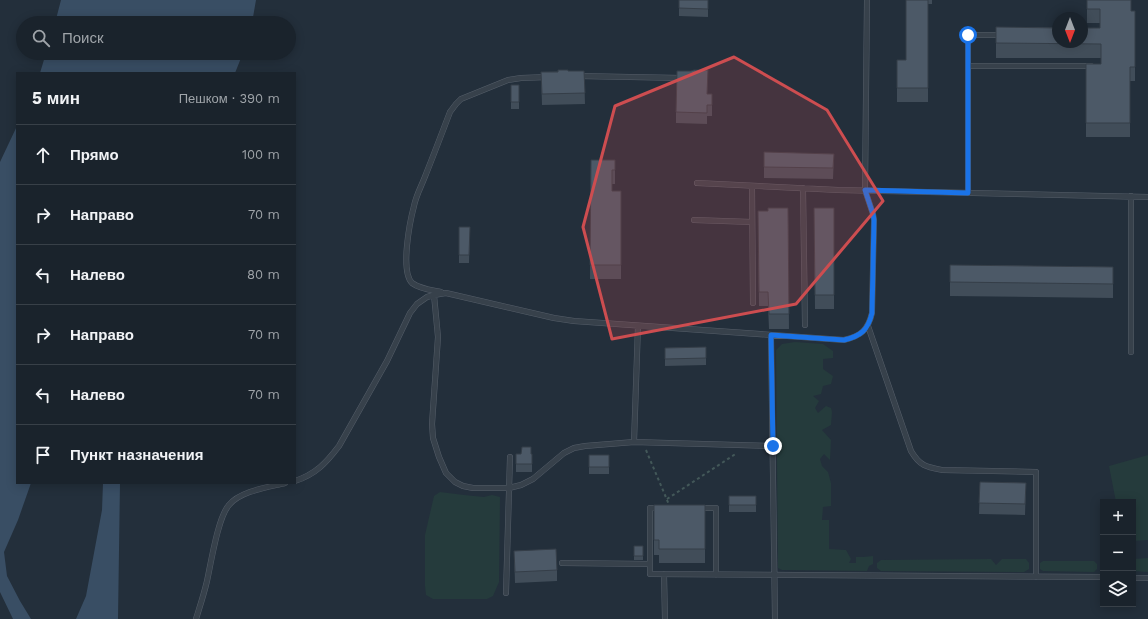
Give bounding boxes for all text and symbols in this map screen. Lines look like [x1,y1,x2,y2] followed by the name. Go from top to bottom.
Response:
[1052,12,1088,48] north arrow
[16,16,296,60] search box
[959,26,977,44] route start
[30,27,52,49] icon: search
[62,29,104,47] text: Поиск
[32,88,80,108] text: 5 мин
[179,91,280,106] text: Пешком · 390 m
[32,144,54,166] icon: ahead
[70,146,119,164] text: Прямо
[242,147,280,162] text: 100 m
[32,204,54,226] icon: right
[70,206,134,224] text: Направо
[248,207,280,222] text: 70 m
[32,264,54,286] icon: left
[70,266,125,284] text: Налево
[247,267,280,282] text: 80 m
[32,324,54,346] icon: right
[70,326,134,344] text: Направо
[248,327,280,342] text: 70 m
[32,384,54,406] icon: left
[70,386,125,404] text: Налево
[248,387,280,402] text: 70 m
[764,437,782,455] route end
[32,444,54,466] icon: arrive
[70,446,203,464] text: Пункт назначения
[1100,499,1136,607] map controls
[1100,499,1136,535] button: +
[1100,535,1136,571] button: −
[1100,571,1136,607] button: layers

